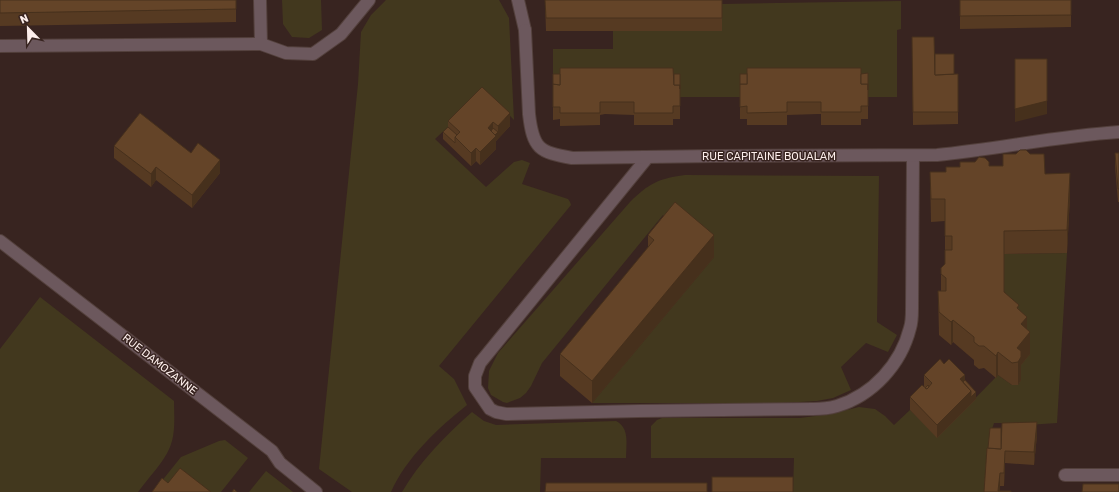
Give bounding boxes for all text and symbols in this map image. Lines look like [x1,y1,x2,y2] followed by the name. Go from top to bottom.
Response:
[8,8,48,48] north arrow
[18,12,31,27] text: N
[702,150,836,163] street label: RUE CAPITAINE BOUALAM
[120,331,200,398] street label: RUE DAMOZANNE

